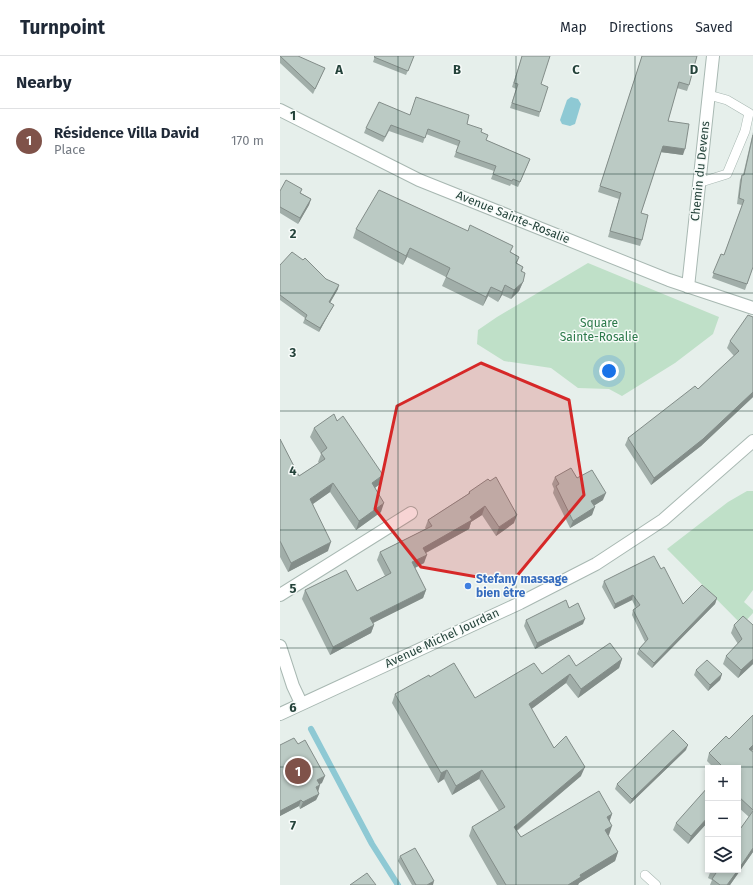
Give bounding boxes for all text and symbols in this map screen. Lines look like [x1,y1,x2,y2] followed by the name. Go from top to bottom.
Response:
[20,16,105,39] text: Turnpoint
[560,19,587,36] text: Map
[609,19,673,36] text: Directions
[695,19,733,36] text: Saved
[334,62,343,77] text: A
[453,62,461,77] text: B
[572,62,580,77] text: C
[690,62,699,77] text: D
[16,72,71,93] text: Nearby
[290,108,296,123] text: 1
[688,120,712,222] street label: Chemin du Devens
[54,124,199,142] text: Résidence Villa David
[26,133,32,148] text: 1
[231,133,264,148] text: 170 m
[54,142,85,157] text: Place
[454,188,572,246] street label: Avenue Sainte-Rosalie
[290,226,297,241] text: 2
[560,316,638,344] park label: Square Sainte-Rosalie
[289,345,297,360] text: 3
[599,361,619,381] your location
[289,463,297,478] text: 4
[476,572,568,600] place label: Stefany massage bien être
[290,581,297,596] text: 5
[463,581,473,591] marker: Stefany massage bien être
[383,605,501,671] street label: Avenue Michel Jourdan
[289,700,297,715] text: 6
[285,756,311,786] pin: 1
[705,765,741,873] map controls
[705,765,741,801] button: +
[705,801,741,837] button: −
[290,818,296,833] text: 7
[705,837,741,873] button: layers

